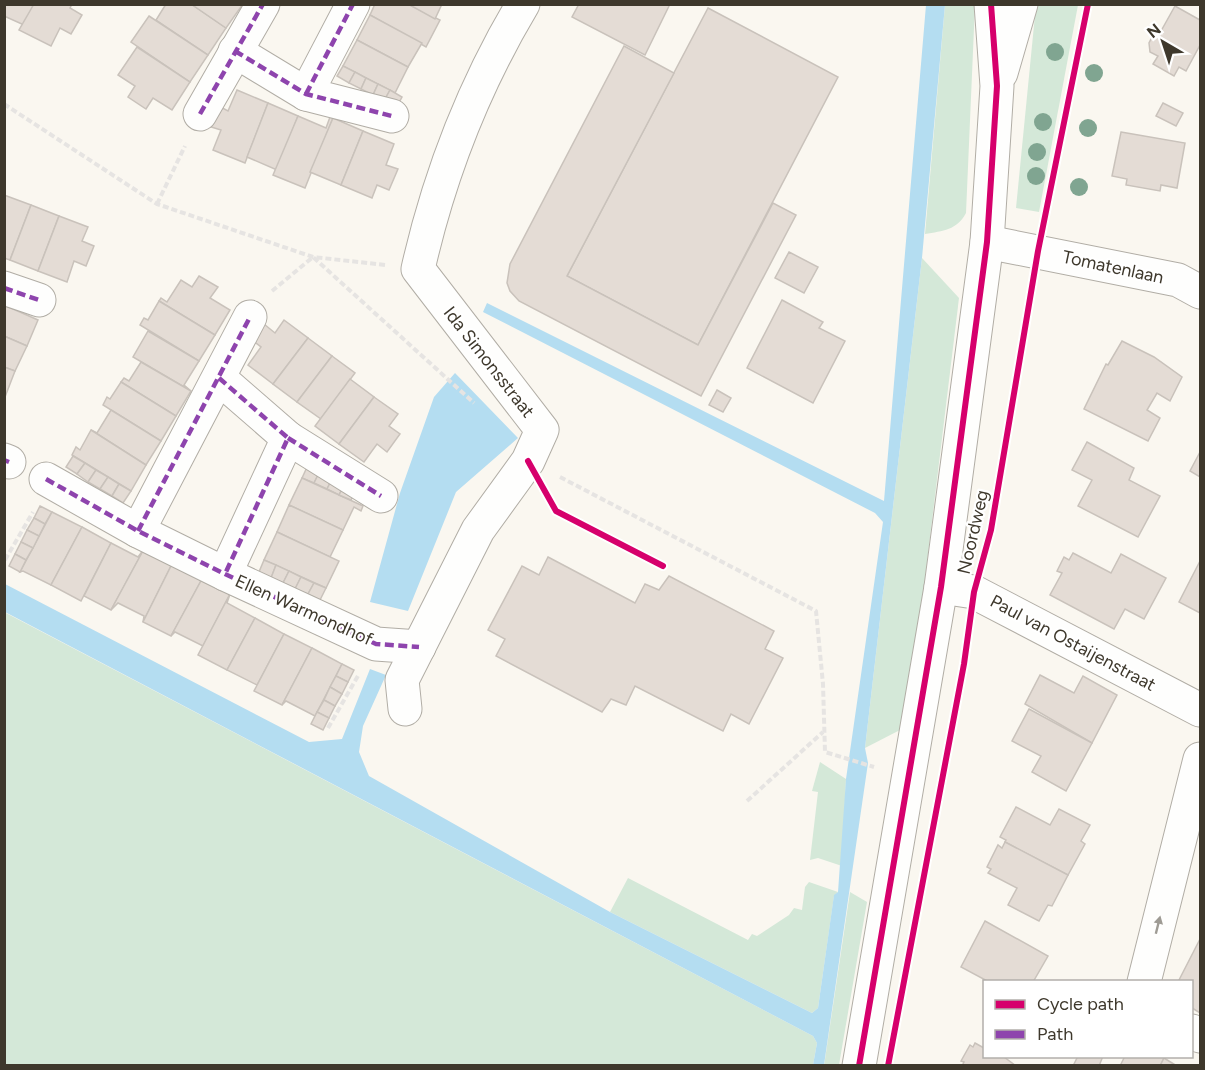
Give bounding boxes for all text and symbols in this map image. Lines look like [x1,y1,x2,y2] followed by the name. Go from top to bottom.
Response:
[1133,12,1193,72] north arrow
[1143,19,1165,42] text: N
[1060,246,1166,288] street label: Tomatenlaan
[439,302,539,422] street label: Ida Simonsstraat
[953,488,993,576] street label: Noordweg
[232,570,376,650] street label: Ellen Warmondhof
[986,590,1160,696] street label: Paul van Ostaijenstraat
[1153,916,1163,934] one-way arrow
[983,980,1193,1058] legend
[1037,993,1124,1015] text: Cycle path
[1037,1023,1073,1045] text: Path

